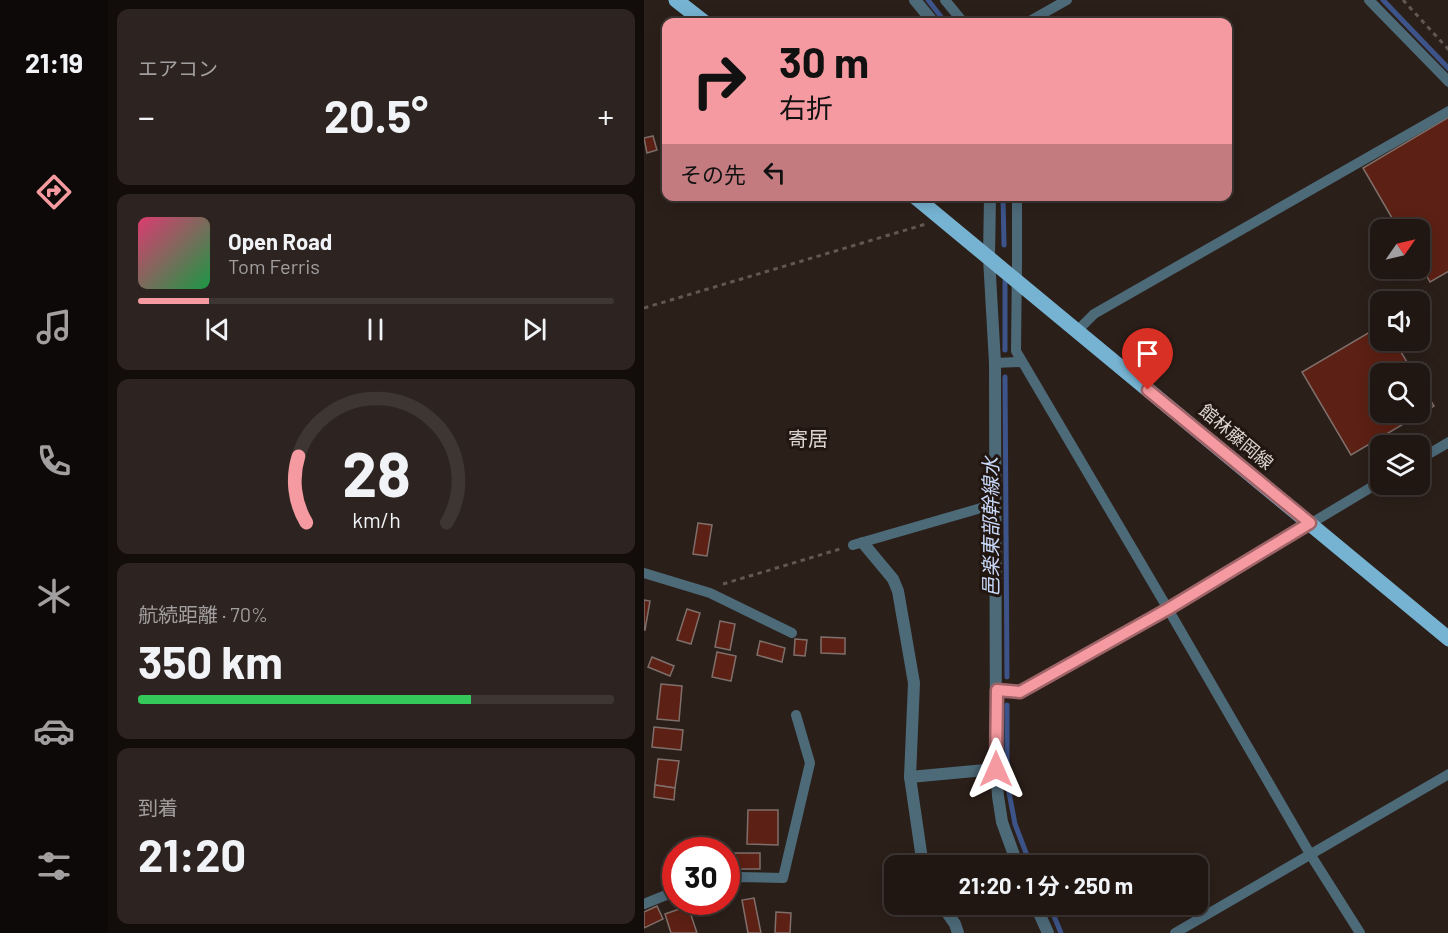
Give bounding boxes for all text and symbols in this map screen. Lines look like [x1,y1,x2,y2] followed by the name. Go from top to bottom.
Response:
[779,36,869,86] text: 30 m
[680,42,758,120] icon: right
[25,46,83,78] text: 21:19
[138,56,218,80] text: エアコン
[324,88,428,142] text: 20.5°
[779,91,833,123] text: 右折
[138,96,155,136] text: −
[598,96,614,136] text: +
[758,156,791,189] icon: left
[680,161,746,187] text: その先
[33,171,75,213] icon: directions
[1370,219,1430,279] north arrow
[1370,219,1430,495] map controls
[228,228,332,254] text: Open Road
[228,254,320,278] text: Tom Ferris
[1370,291,1430,351] button: sound
[33,306,75,348] icon: music
[201,313,234,346] icon: previous
[359,313,392,346] icon: pause
[518,313,551,346] icon: next
[1122,328,1173,390] pin
[1131,337,1164,370] icon: arrive
[1370,363,1430,423] button: search
[1195,399,1278,474] street label: 館林藤岡線
[788,426,828,450] district label: 寄居
[1370,435,1430,495] button: layers
[342,436,410,510] text: 28
[33,440,75,482] icon: phone
[978,455,1002,597] water label: 邑楽東部幹線水
[352,508,400,533] text: km/h
[33,575,75,617] icon: climate
[138,602,268,626] text: 航続距離 · 70%
[138,634,283,688] text: 350 km
[33,710,75,752] icon: car
[964,737,1028,801] position arrow
[138,795,178,819] text: 到着
[138,827,246,881] text: 21:20
[662,837,740,915] speed limit sign: 30
[33,845,75,887] icon: filters
[959,872,1133,898] text: 21:20 · 1 分 · 250 m

